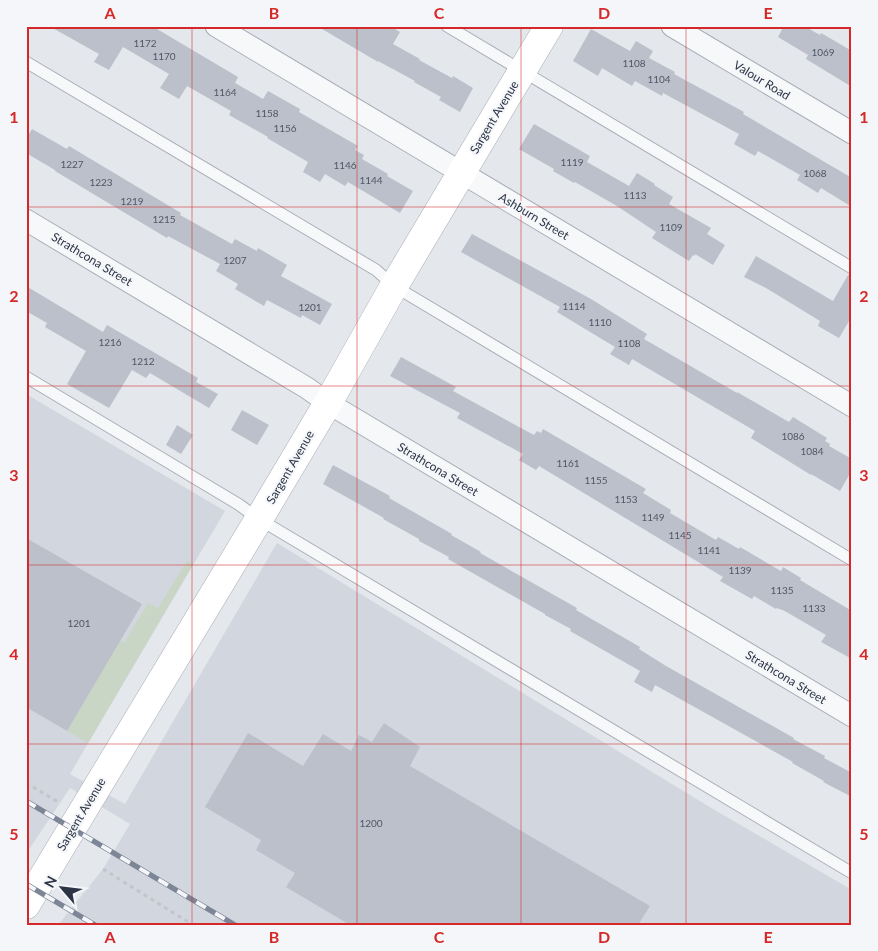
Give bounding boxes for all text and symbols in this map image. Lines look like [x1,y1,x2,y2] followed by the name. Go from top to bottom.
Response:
[103,3,116,22] text: A
[269,3,279,22] text: B
[434,3,445,22] text: C
[598,3,610,22] text: D
[763,3,773,22] text: E
[133,37,157,49] house number: 1172
[811,46,835,58] house number: 1069
[152,50,176,62] house number: 1170
[622,57,646,69] house number: 1108
[731,57,793,103] street label: Valour Road
[647,73,671,85] house number: 1104
[466,78,522,156] street label: Sargent Avenue
[213,86,237,98] house number: 1164
[9,107,19,126] text: 1
[255,107,279,119] house number: 1158
[859,107,869,126] text: 1
[273,122,297,134] house number: 1156
[560,156,584,168] house number: 1119
[60,158,84,170] house number: 1227
[333,159,357,171] house number: 1146
[803,167,827,179] house number: 1068
[359,174,383,186] house number: 1144
[89,176,113,188] house number: 1223
[496,189,572,243] street label: Ashburn Street
[623,189,647,201] house number: 1113
[120,195,144,207] house number: 1219
[152,213,176,225] house number: 1215
[659,221,683,233] house number: 1109
[49,229,136,289] street label: Strathcona Street
[223,254,247,266] house number: 1207
[9,286,19,305] text: 2
[859,286,869,305] text: 2
[562,300,586,312] house number: 1114
[298,301,322,313] house number: 1201
[588,316,612,328] house number: 1110
[98,336,122,348] house number: 1216
[617,337,641,349] house number: 1108
[131,355,155,367] house number: 1212
[263,428,317,506] street label: Sargent Avenue
[781,430,805,442] house number: 1086
[395,439,482,499] street label: Strathcona Street
[800,445,824,457] house number: 1084
[556,457,580,469] house number: 1161
[9,465,19,484] text: 3
[859,465,869,484] text: 3
[584,474,608,486] house number: 1155
[614,493,638,505] house number: 1153
[641,511,665,523] house number: 1149
[668,529,692,541] house number: 1145
[697,544,721,556] house number: 1141
[728,564,752,576] house number: 1139
[770,584,794,596] house number: 1135
[802,602,826,614] house number: 1133
[67,617,91,629] house number: 1201
[9,644,19,663] text: 4
[859,644,869,663] text: 4
[743,647,830,707] street label: Strathcona Street
[53,775,109,853] street label: Sargent Avenue
[359,817,383,829] house number: 1200
[9,824,19,843] text: 5
[859,824,869,843] text: 5
[38,864,88,914] north arrow
[40,873,60,890] text: N
[103,927,116,946] text: A
[269,927,279,946] text: B
[434,927,445,946] text: C
[598,927,610,946] text: D
[763,927,773,946] text: E

